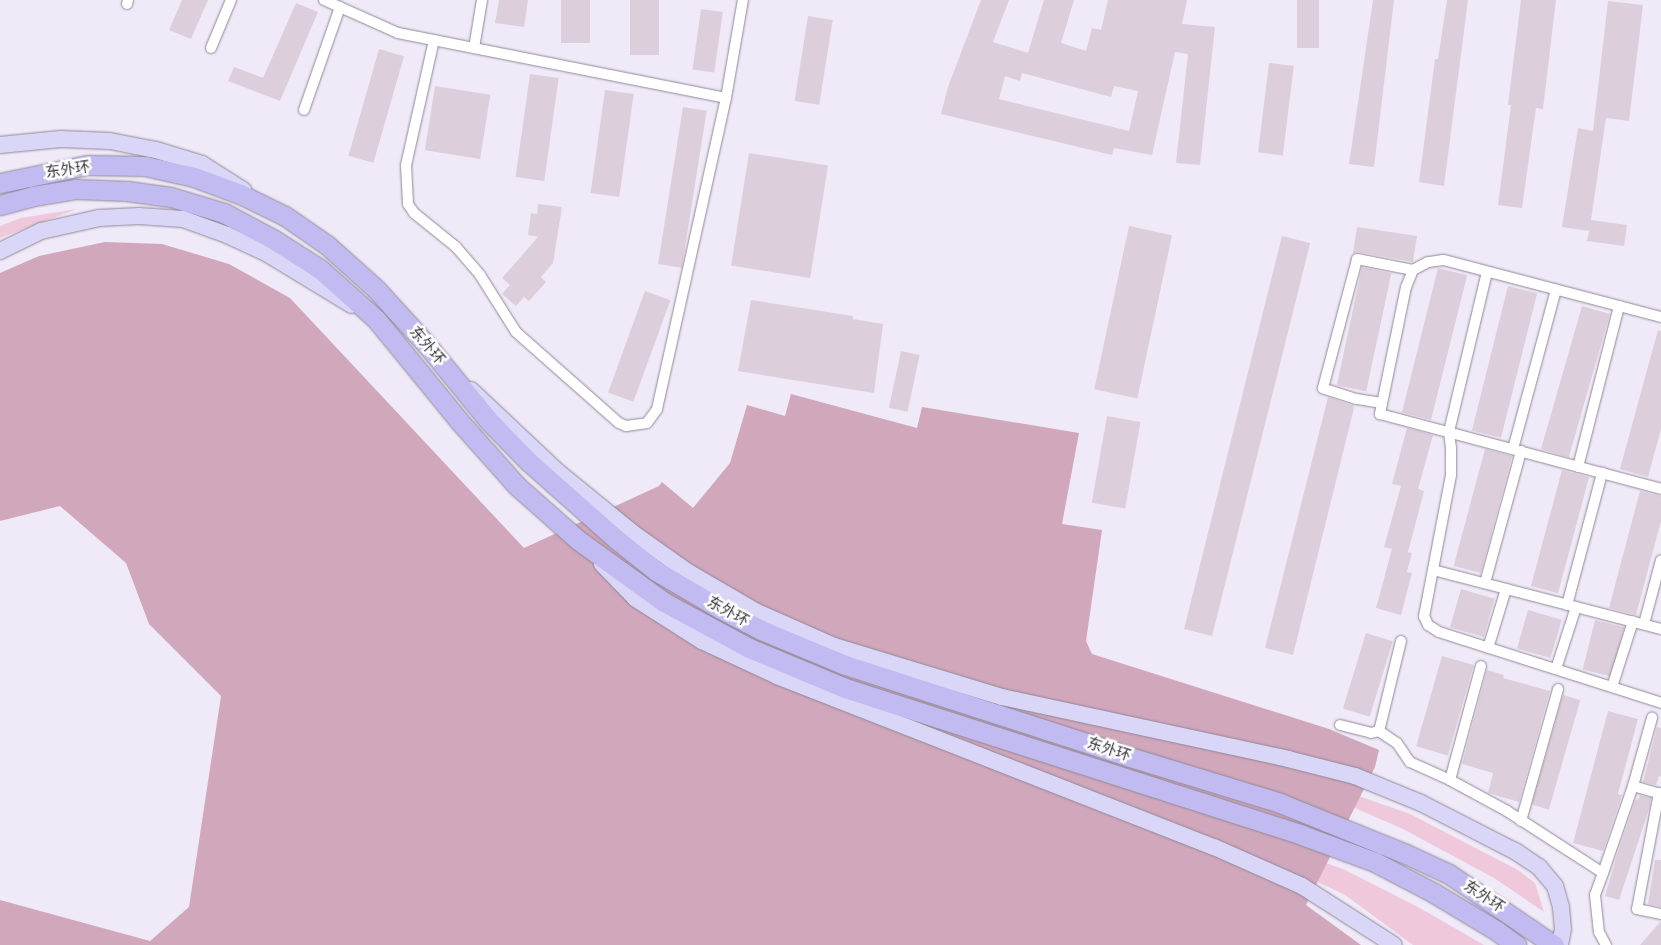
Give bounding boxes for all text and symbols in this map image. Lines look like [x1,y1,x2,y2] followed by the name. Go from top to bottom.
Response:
[44,158,92,182] street label: 东外环
[405,323,449,369] street label: 东外环
[704,593,752,631] street label: 东外环
[1085,734,1133,766] street label: 东外环
[1460,877,1508,917] street label: 东外环

